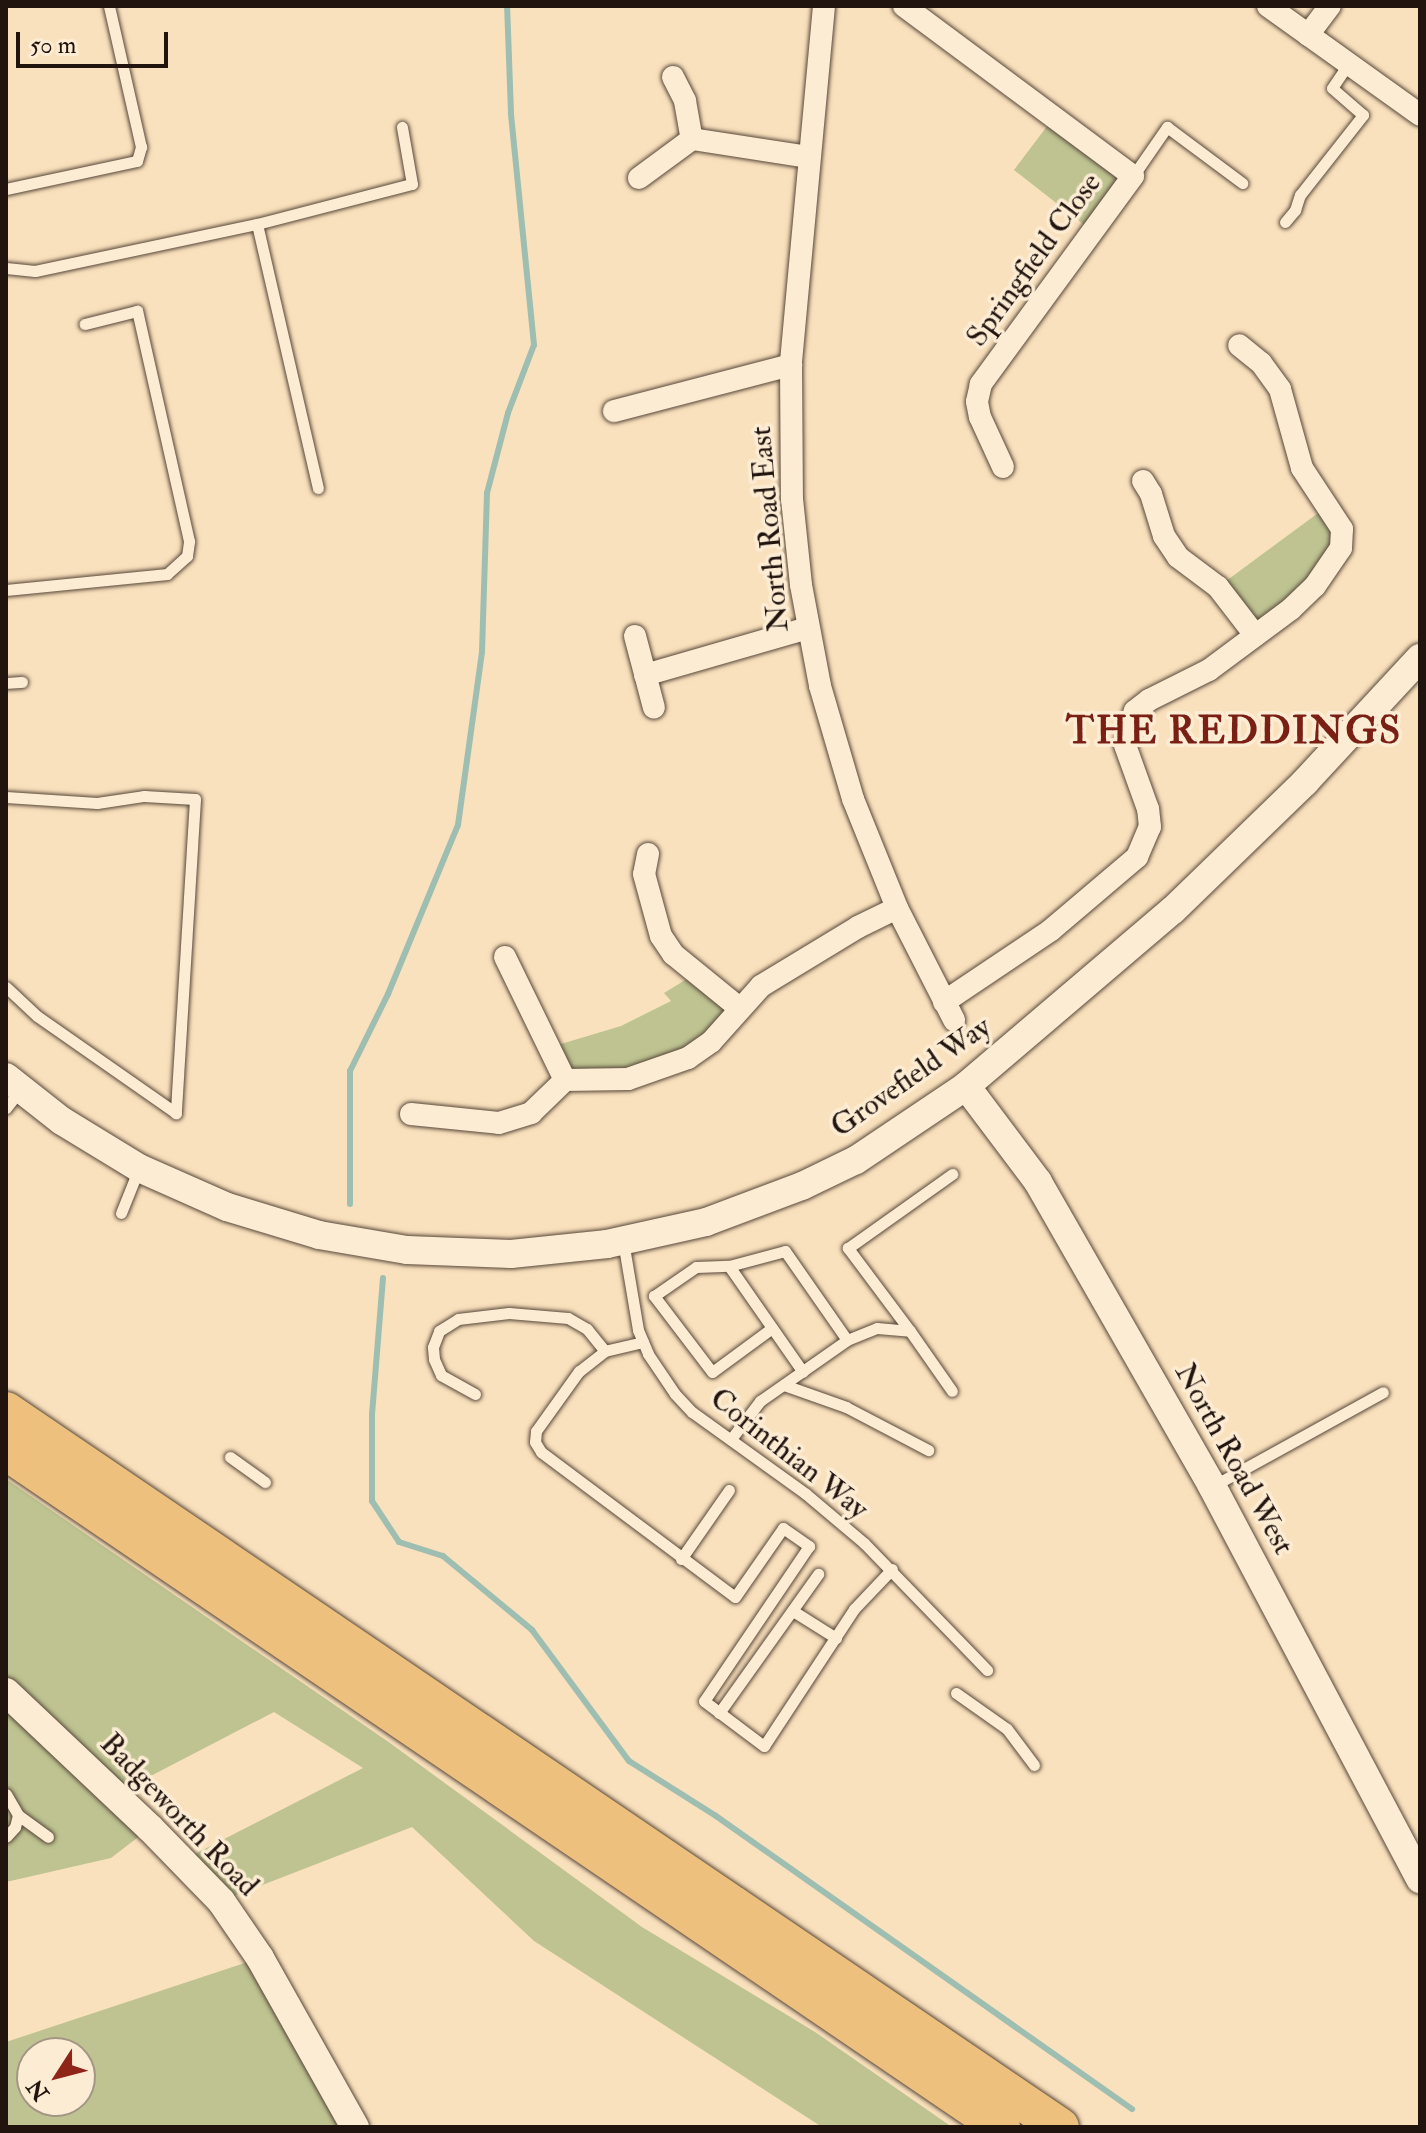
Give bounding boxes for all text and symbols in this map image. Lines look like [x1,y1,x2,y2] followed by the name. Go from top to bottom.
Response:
[20,16,172,66] scale bar
[30,30,76,61] text: 50 m
[959,166,1109,354] street label: Springfield Close
[743,425,797,633] street label: North Road East
[1066,709,1402,755] district label: THE REDDINGS
[824,1009,998,1145] street label: Grovefield Way
[1167,1357,1301,1561] street label: North Road West
[702,1381,876,1527] street label: Corinthian Way
[92,1726,266,1904] street label: Badgeworth Road
[16,2037,96,2117] north arrow
[21,2074,55,2106] text: N

